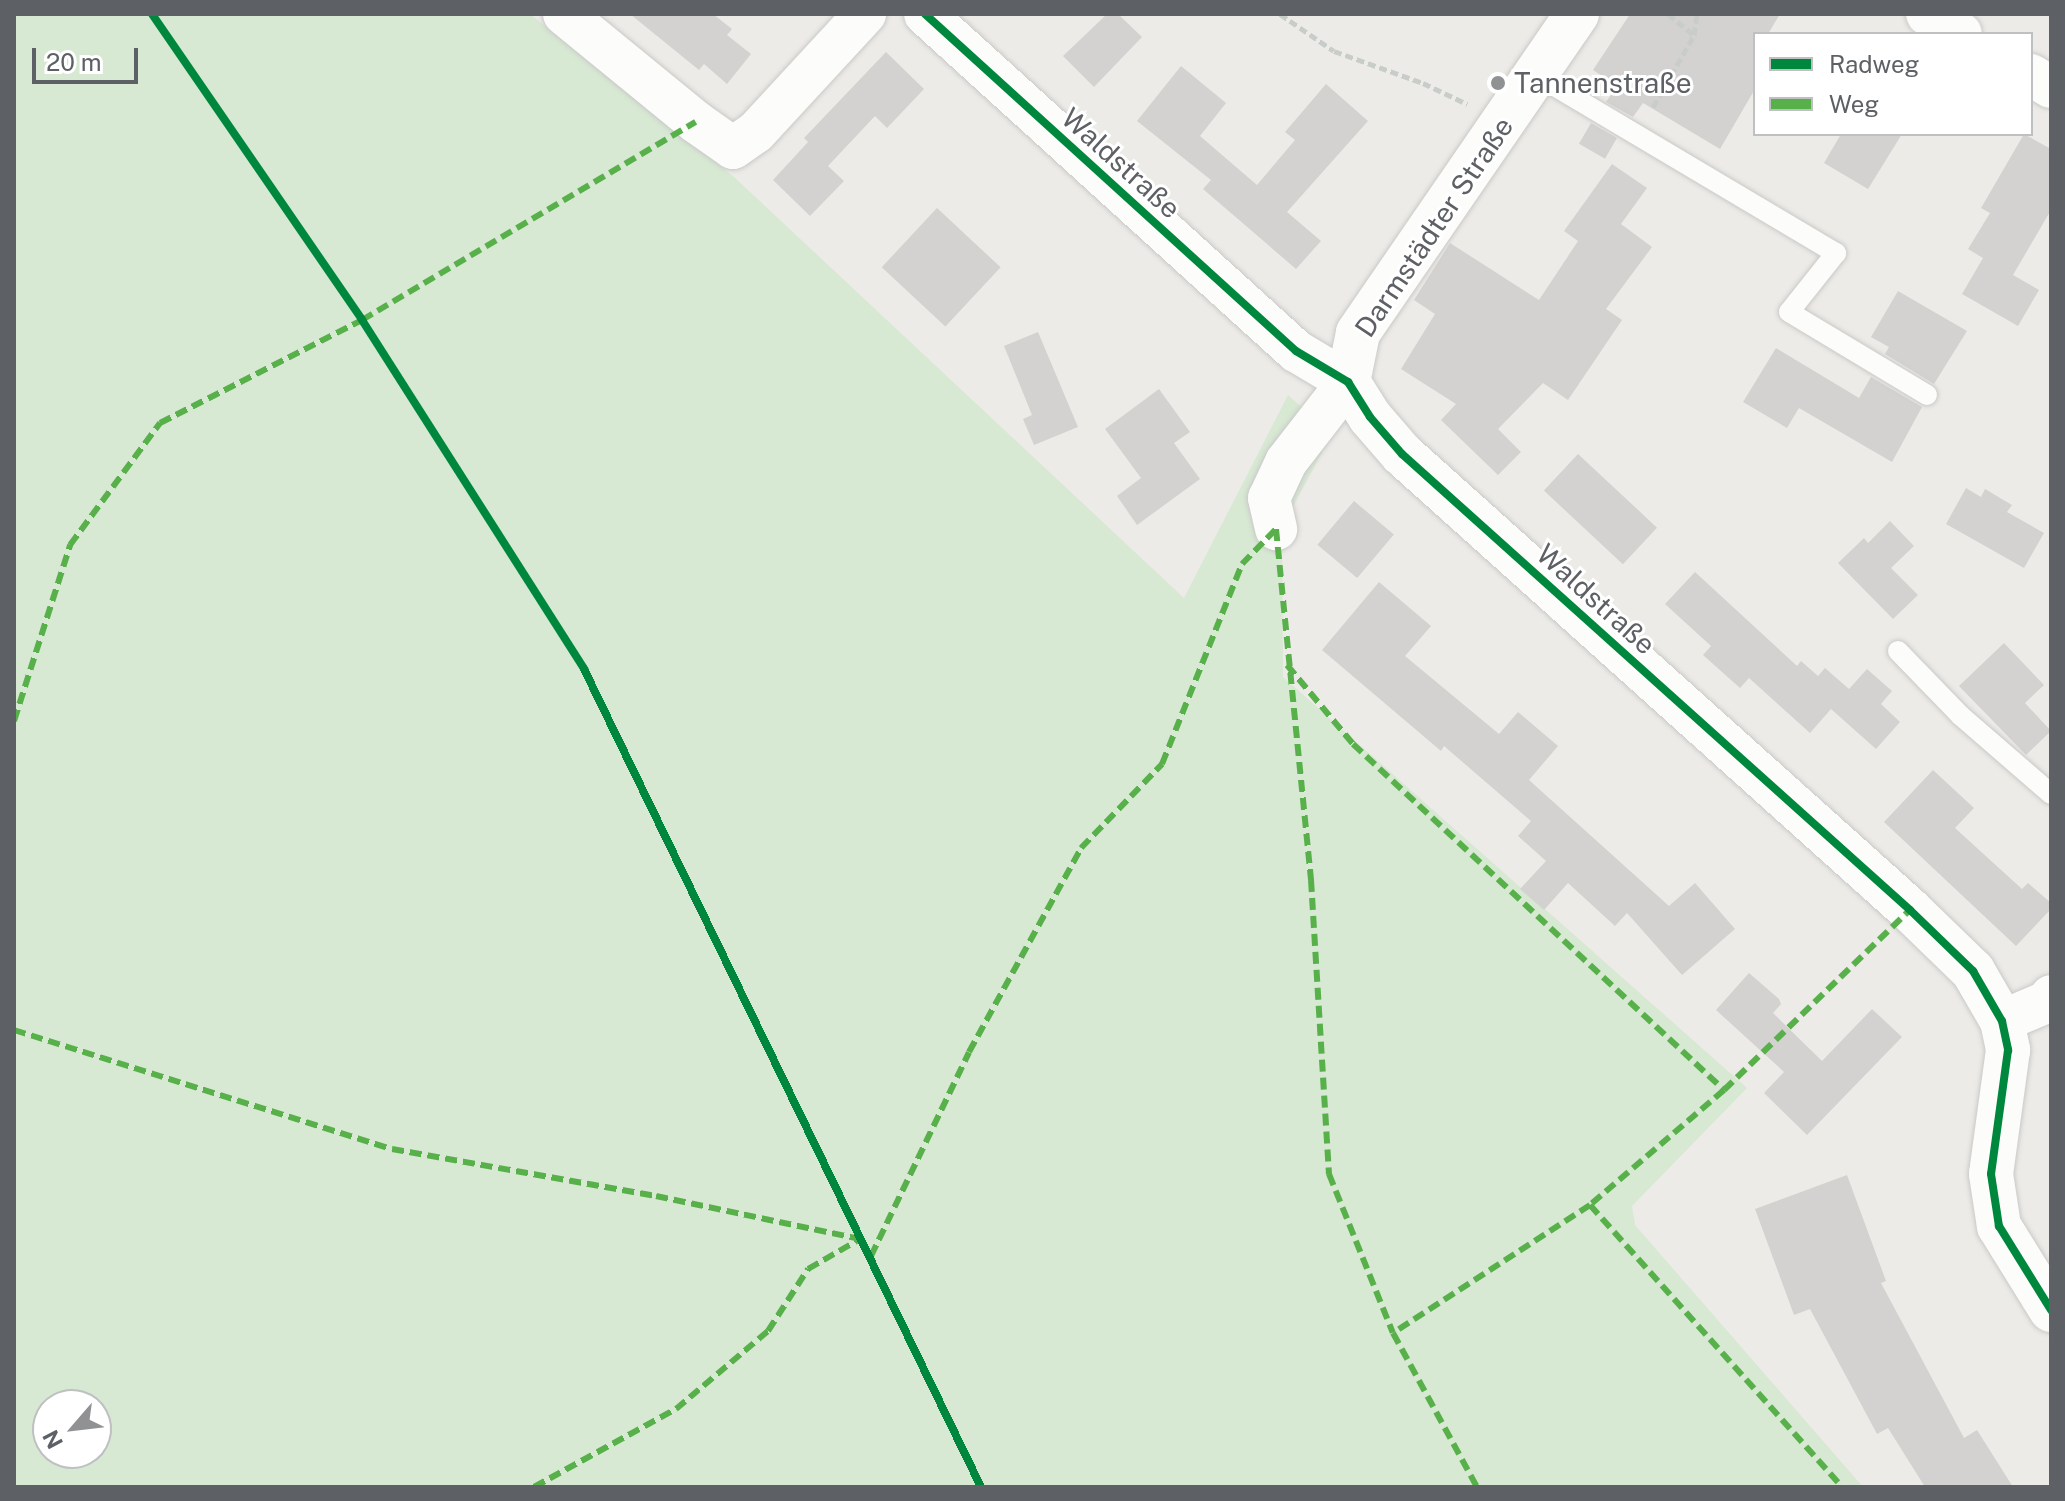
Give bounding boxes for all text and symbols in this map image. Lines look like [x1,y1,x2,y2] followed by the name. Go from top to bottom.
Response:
[36,32,142,82] scale bar
[1753,32,2033,136] legend
[46,48,102,76] text: 20 m
[1829,50,1920,78] text: Radweg
[1514,66,1692,100] place label: Tannenstraße
[1489,74,1507,92] marker: Tannenstraße
[1829,90,1879,118] text: Weg
[1055,101,1187,225] street label: Waldstraße
[1348,111,1520,343] street label: Darmstädter Straße
[1530,537,1662,661] street label: Waldstraße
[32,1389,112,1469] north arrow
[37,1426,68,1453] text: N

